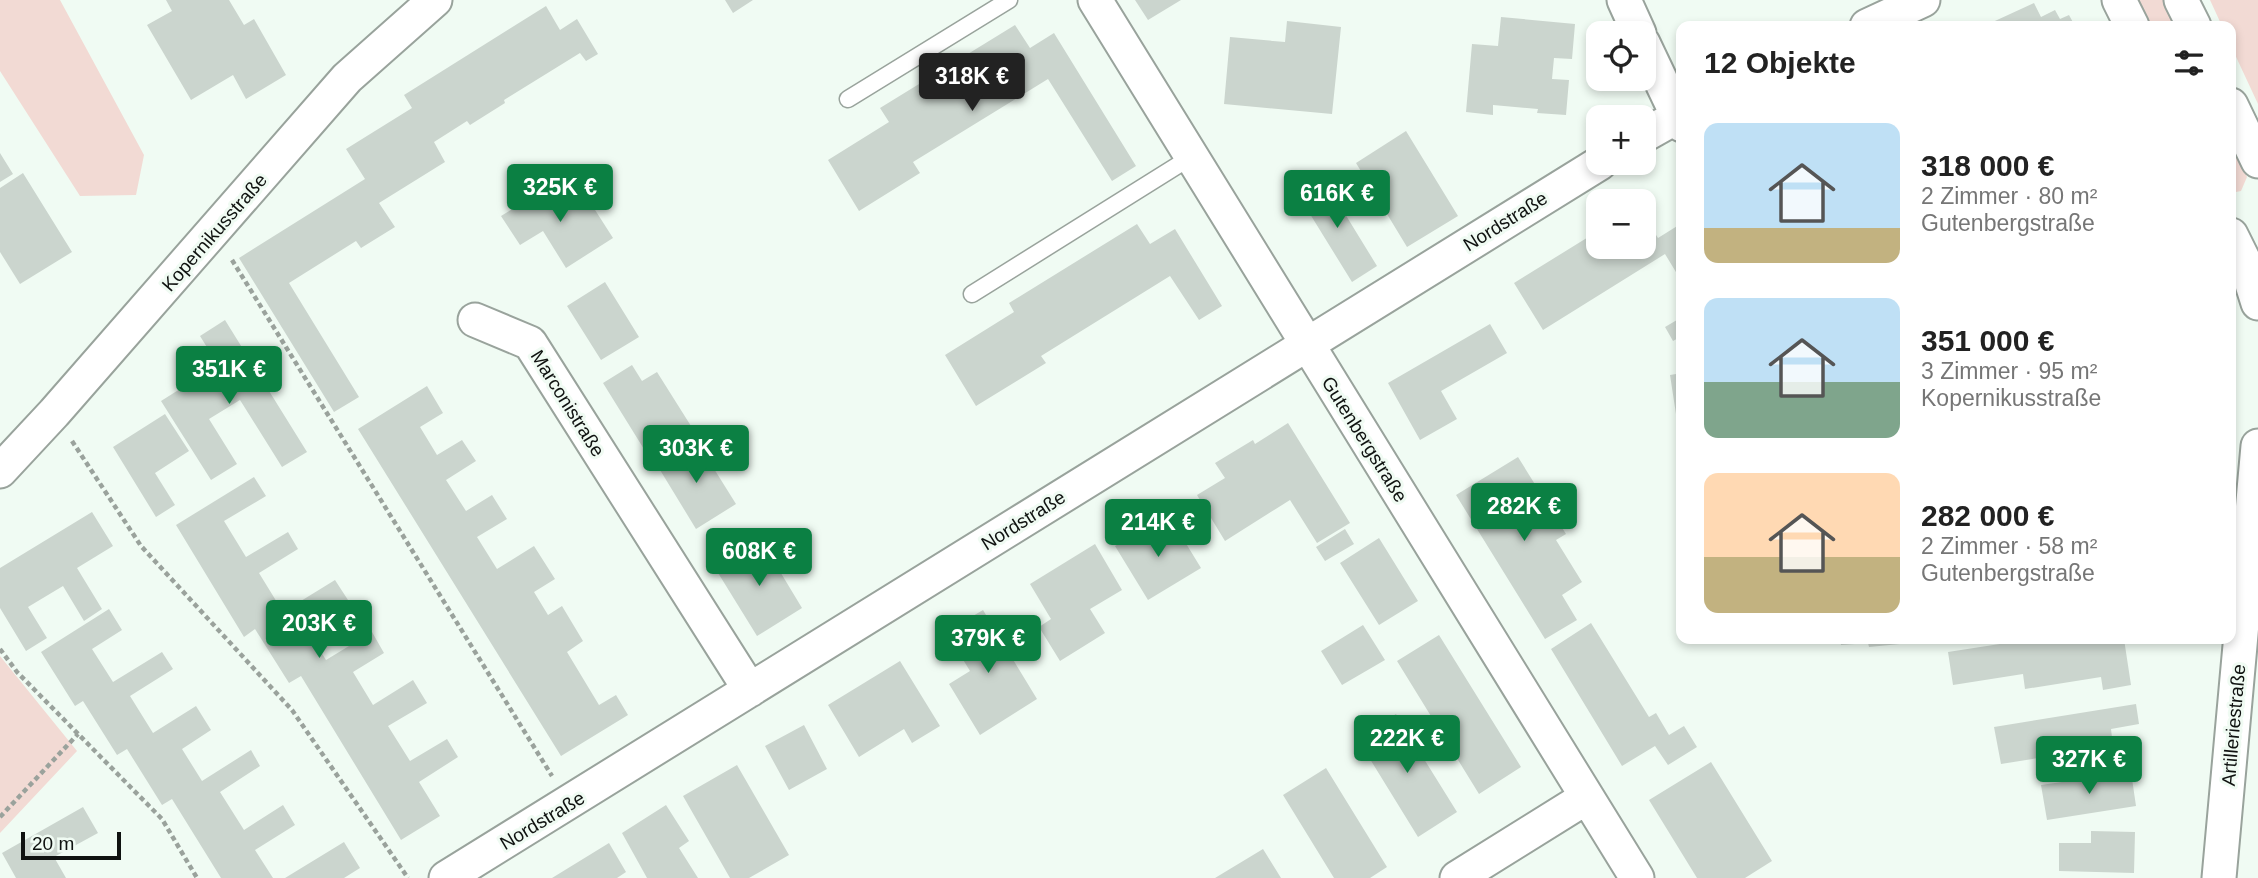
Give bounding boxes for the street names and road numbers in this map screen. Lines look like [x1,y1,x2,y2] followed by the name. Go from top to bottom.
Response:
[158,169,271,295] street label: Kopernikusstraße
[1459,187,1551,256] street label: Nordstraße
[526,346,609,460] street label: Marconistraße
[1318,373,1412,506] street label: Gutenbergstraße
[977,486,1069,555] street label: Nordstraße
[2218,663,2249,787] street label: Artilleriestraße
[496,787,588,854] street label: Nordstraße

